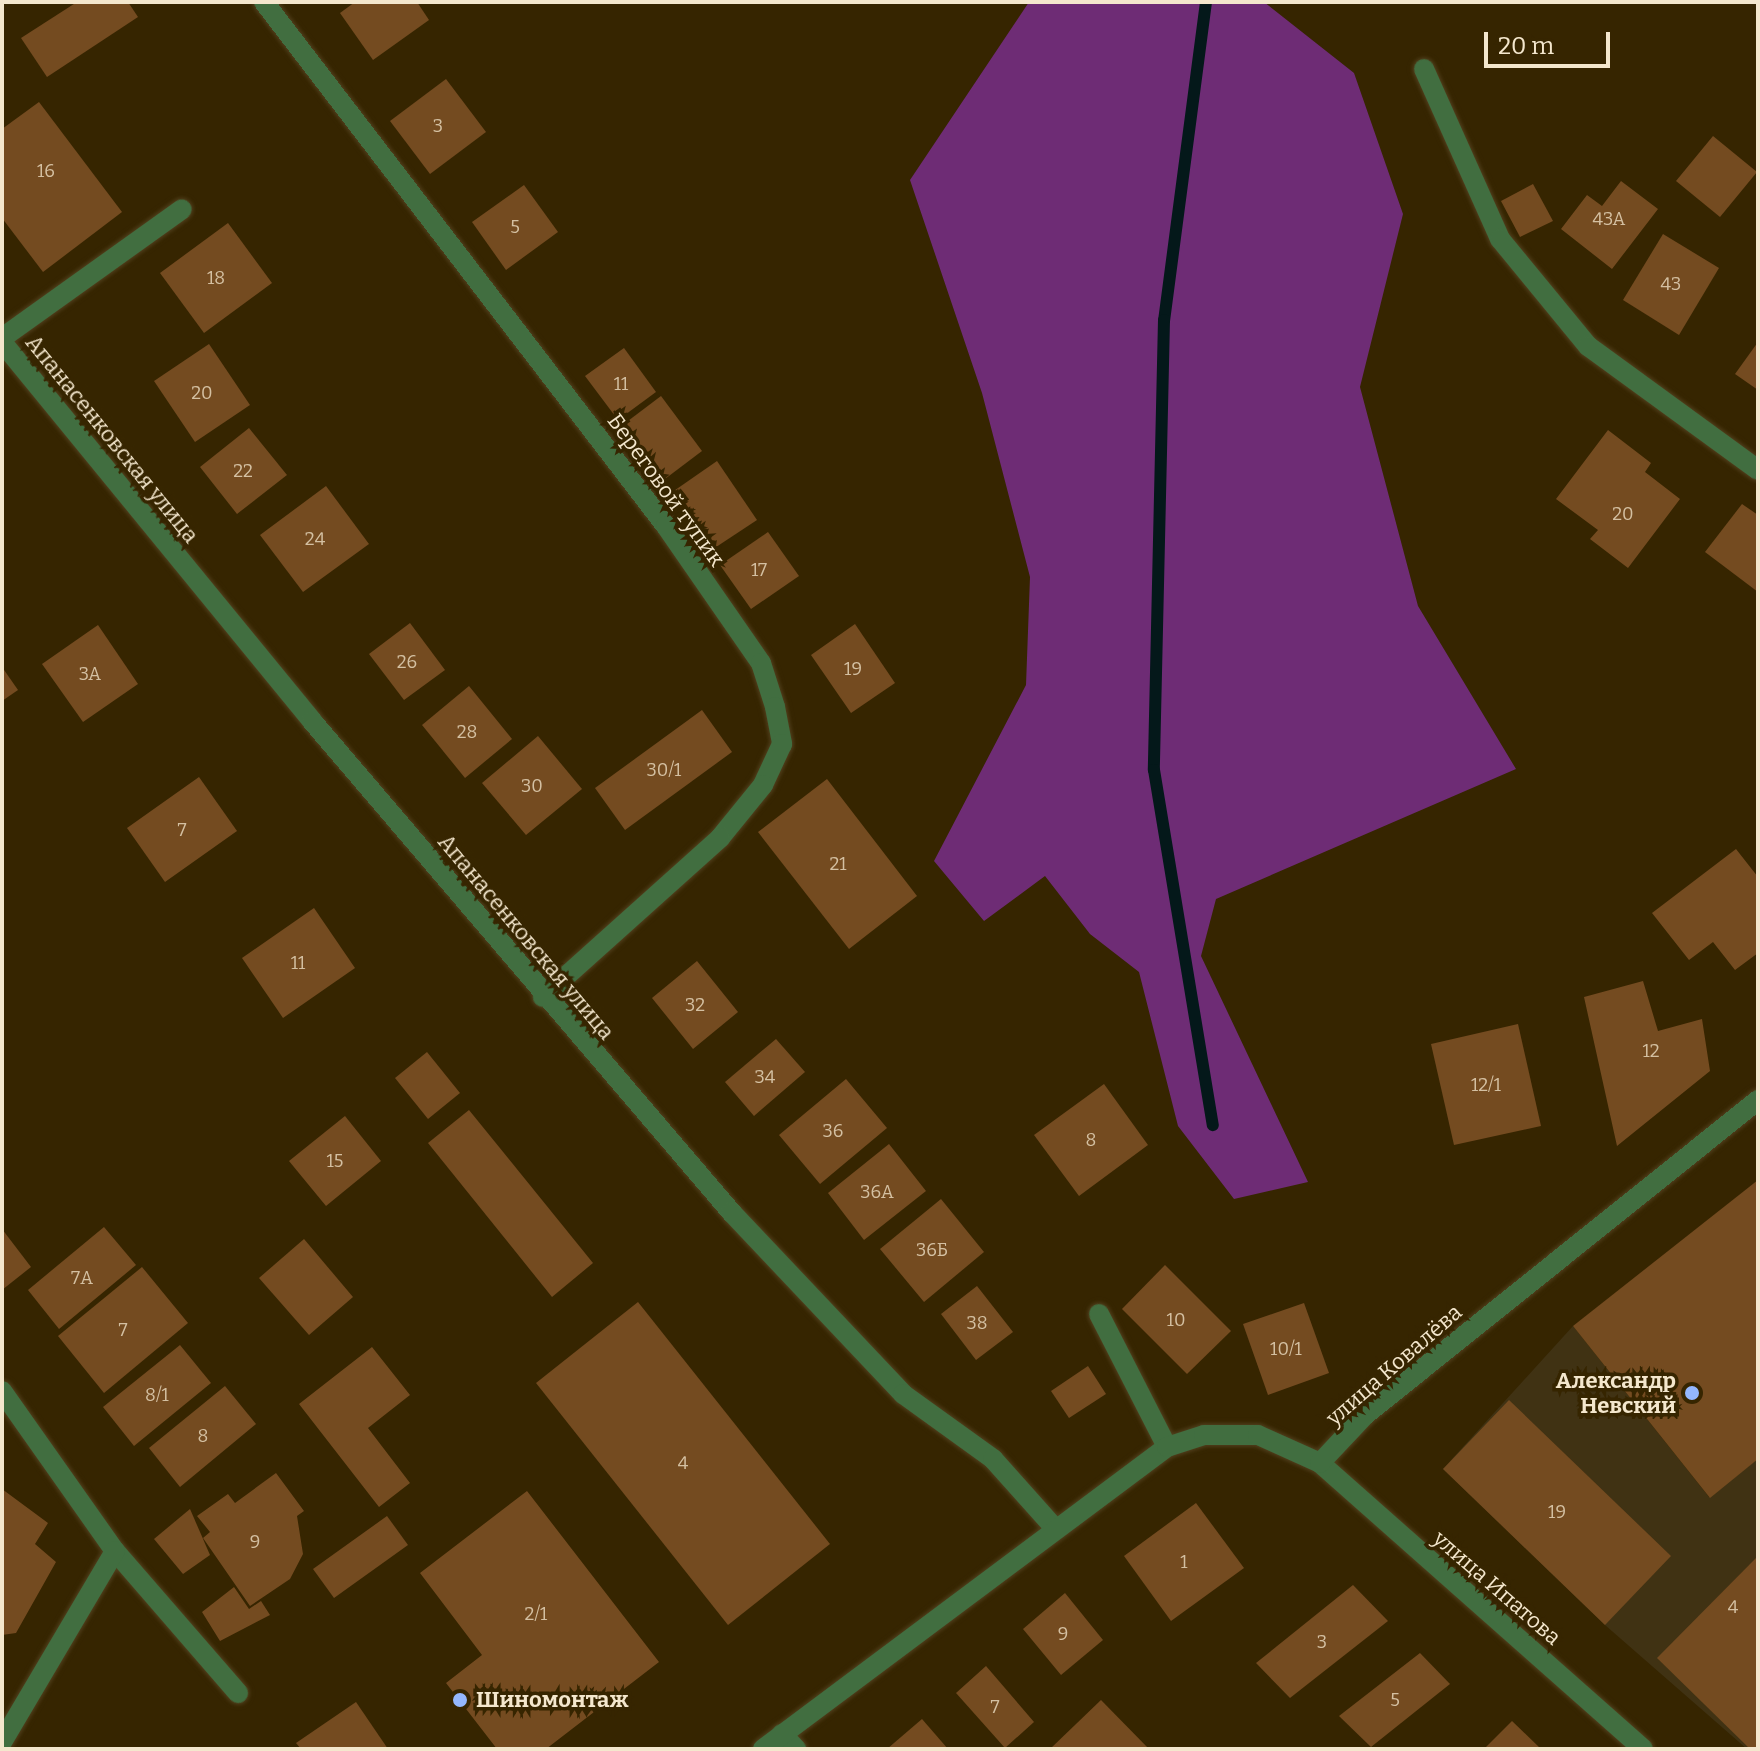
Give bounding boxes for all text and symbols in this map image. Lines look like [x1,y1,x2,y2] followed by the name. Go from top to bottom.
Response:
[1488,16,1614,66] scale bar
[1498,32,1554,60] text: 20 m
[433,115,443,137] house number: 3
[37,160,55,182] house number: 16
[1593,208,1625,230] house number: 43А
[510,216,520,238] house number: 5
[207,267,225,289] house number: 18
[1661,273,1681,295] house number: 43
[20,330,204,548] street label: Апанасенковская улица
[614,373,628,395] house number: 11
[191,382,213,404] house number: 20
[602,408,730,572] street label: Береговой тупик
[233,460,253,482] house number: 22
[1612,503,1634,525] house number: 20
[305,528,325,550] house number: 24
[751,559,767,581] house number: 17
[397,651,417,673] house number: 26
[844,658,862,680] house number: 19
[79,663,101,685] house number: 3А
[457,721,477,743] house number: 28
[647,759,681,781] house number: 30/1
[521,775,543,797] house number: 30
[177,819,187,841] house number: 7
[432,829,620,1045] street label: Апанасенковская улица
[829,853,847,875] house number: 21
[291,952,305,974] house number: 11
[685,994,705,1016] house number: 32
[1642,1040,1660,1062] house number: 12
[755,1066,775,1088] house number: 34
[1471,1074,1501,1096] house number: 12/1
[823,1120,843,1142] house number: 36
[1086,1129,1096,1151] house number: 8
[327,1150,343,1172] house number: 15
[860,1181,894,1203] house number: 36А
[916,1239,948,1261] house number: 36Б
[71,1267,93,1289] house number: 7А
[1321,1299,1467,1431] street label: улица Ковалёва
[1167,1309,1185,1331] house number: 10
[966,1312,988,1334] house number: 38
[118,1319,128,1341] house number: 7
[1270,1338,1302,1360] house number: 10/1
[1556,1367,1676,1418] place label: Александр Невский
[145,1384,169,1406] house number: 8/1
[1683,1384,1701,1402] marker: Александр Невский
[198,1425,208,1447] house number: 8
[678,1452,688,1474] house number: 4
[1548,1501,1566,1523] house number: 19
[1428,1525,1566,1651] street label: улица Ипатова
[250,1531,260,1553] house number: 9
[1180,1551,1188,1573] house number: 1
[1728,1596,1738,1618] house number: 4
[525,1603,547,1625] house number: 2/1
[1058,1623,1068,1645] house number: 9
[1317,1631,1327,1653] house number: 3
[476,1687,629,1713] place label: Шиномонтаж
[1390,1689,1400,1711] house number: 5
[451,1691,469,1709] marker: Шиномонтаж
[990,1696,1000,1718] house number: 7

